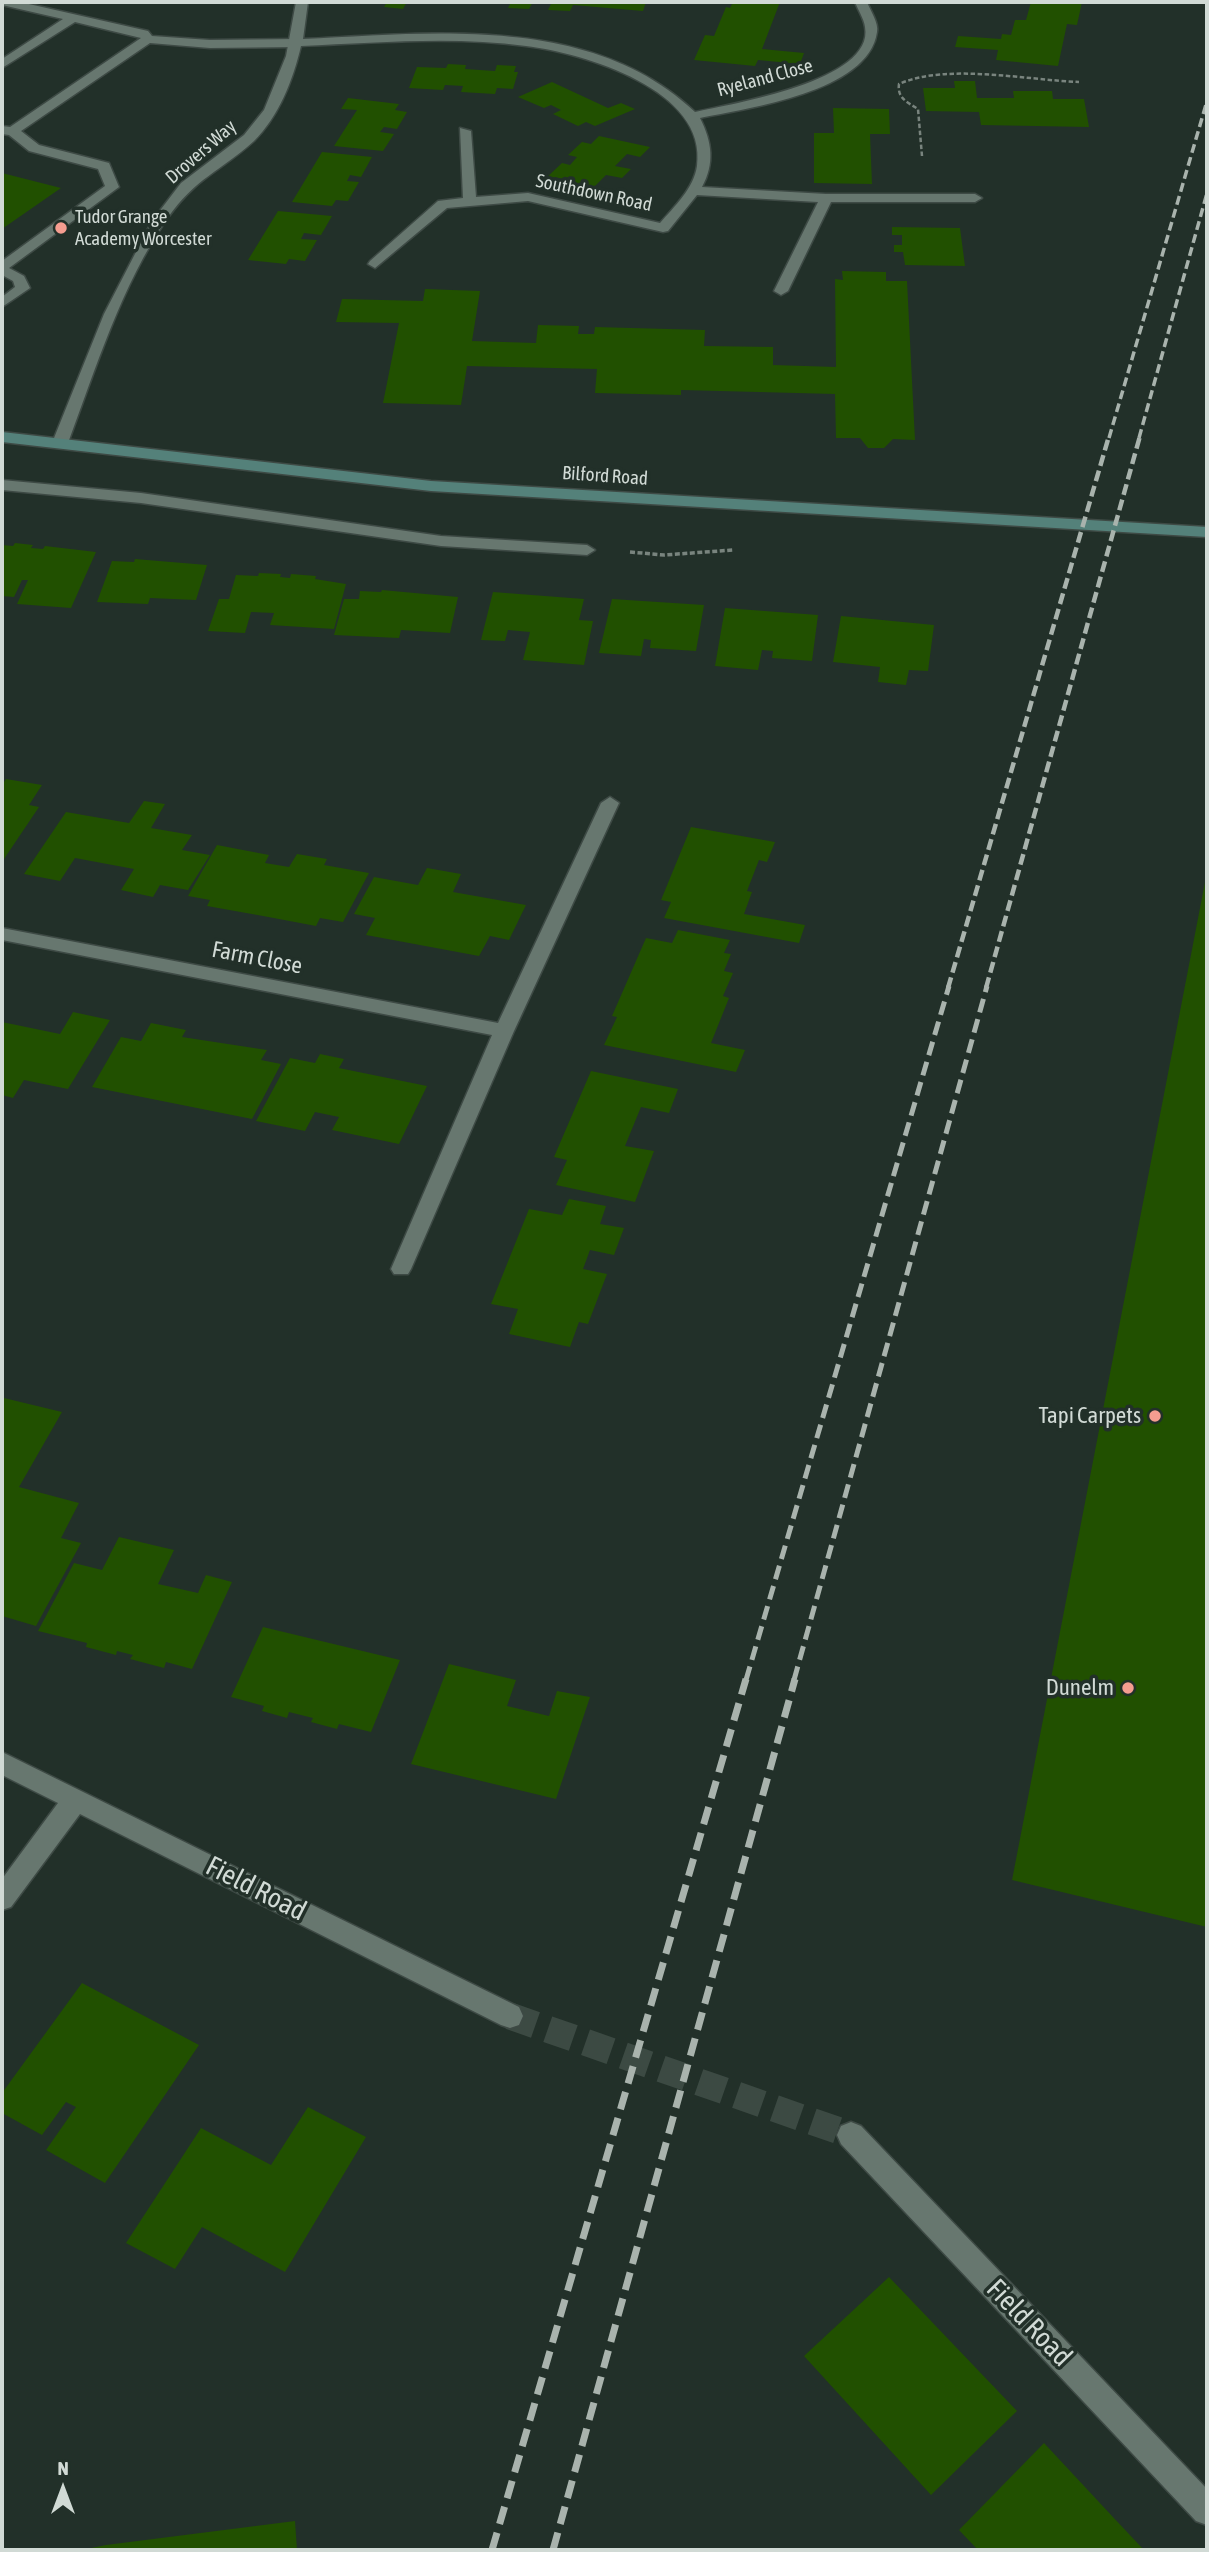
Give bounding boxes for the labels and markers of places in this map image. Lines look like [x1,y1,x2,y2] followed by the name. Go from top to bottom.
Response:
[75,206,212,250] place label: Tudor Grange Academy Worcester
[53,220,69,236] marker: Tudor Grange Academy Worcester
[1039,1402,1141,1430] place label: Tapi Carpets
[1147,1408,1163,1424] marker: Tapi Carpets
[1046,1674,1114,1702] place label: Dunelm
[1120,1680,1136,1696] marker: Dunelm

